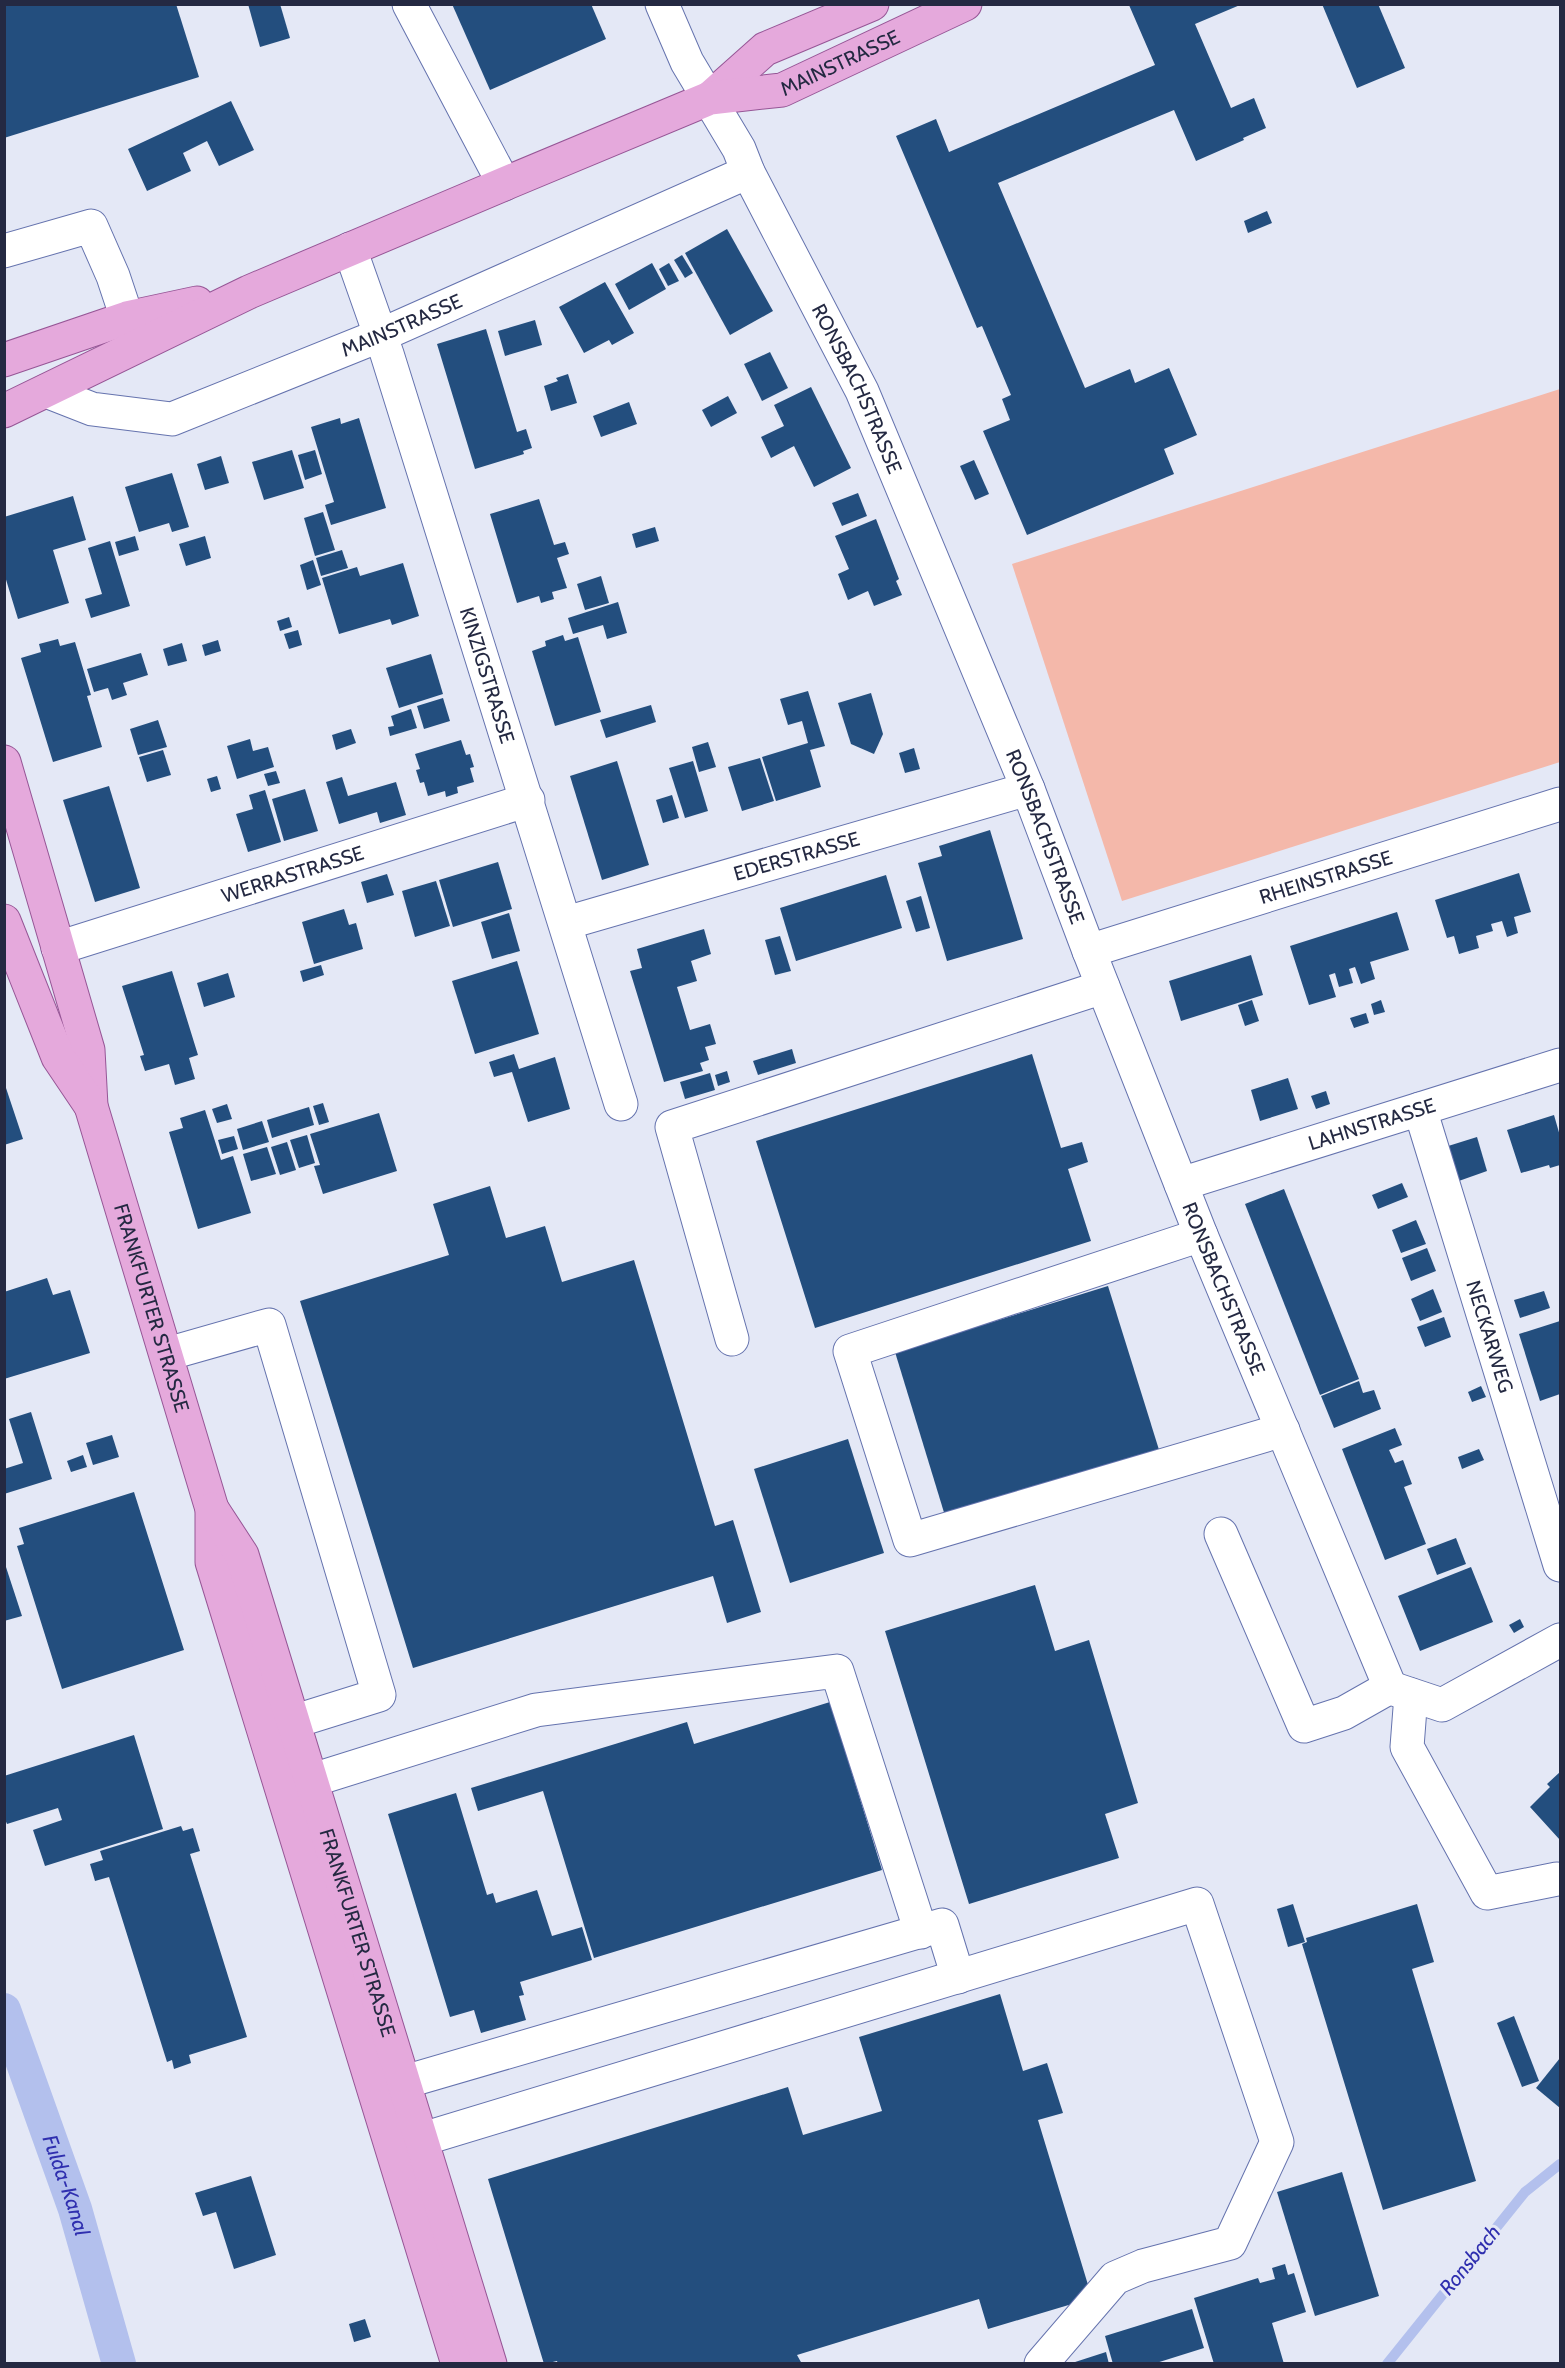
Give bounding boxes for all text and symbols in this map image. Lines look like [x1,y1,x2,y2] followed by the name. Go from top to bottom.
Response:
[776,24,903,101] street label: MAINSTRASSE
[338,289,466,362] street label: MAINSTRASSE
[807,300,907,477] street label: RONSBACHSTRASSE
[455,604,520,746] street label: KINZIGSTRASSE
[1001,746,1090,927] street label: RONSBACHSTRASSE
[731,827,862,886] street label: EDERSTRASSE
[219,840,367,908] street label: WERRASTRASSE
[1256,845,1395,909] street label: RHEINSTRASSE
[1305,1093,1438,1155] street label: LAHNSTRASSE
[1177,1199,1270,1379] street label: RONSBACHSTRASSE
[109,1201,194,1415] street label: FRANKFURTER STRASSE
[1461,1277,1518,1396] street label: NECKARWEG
[315,1826,401,2040] street label: FRANKFURTER STRASSE
[37,2131,95,2239] water label: Fulda-Kanal
[1434,2220,1505,2300] water label: Ronsbach

